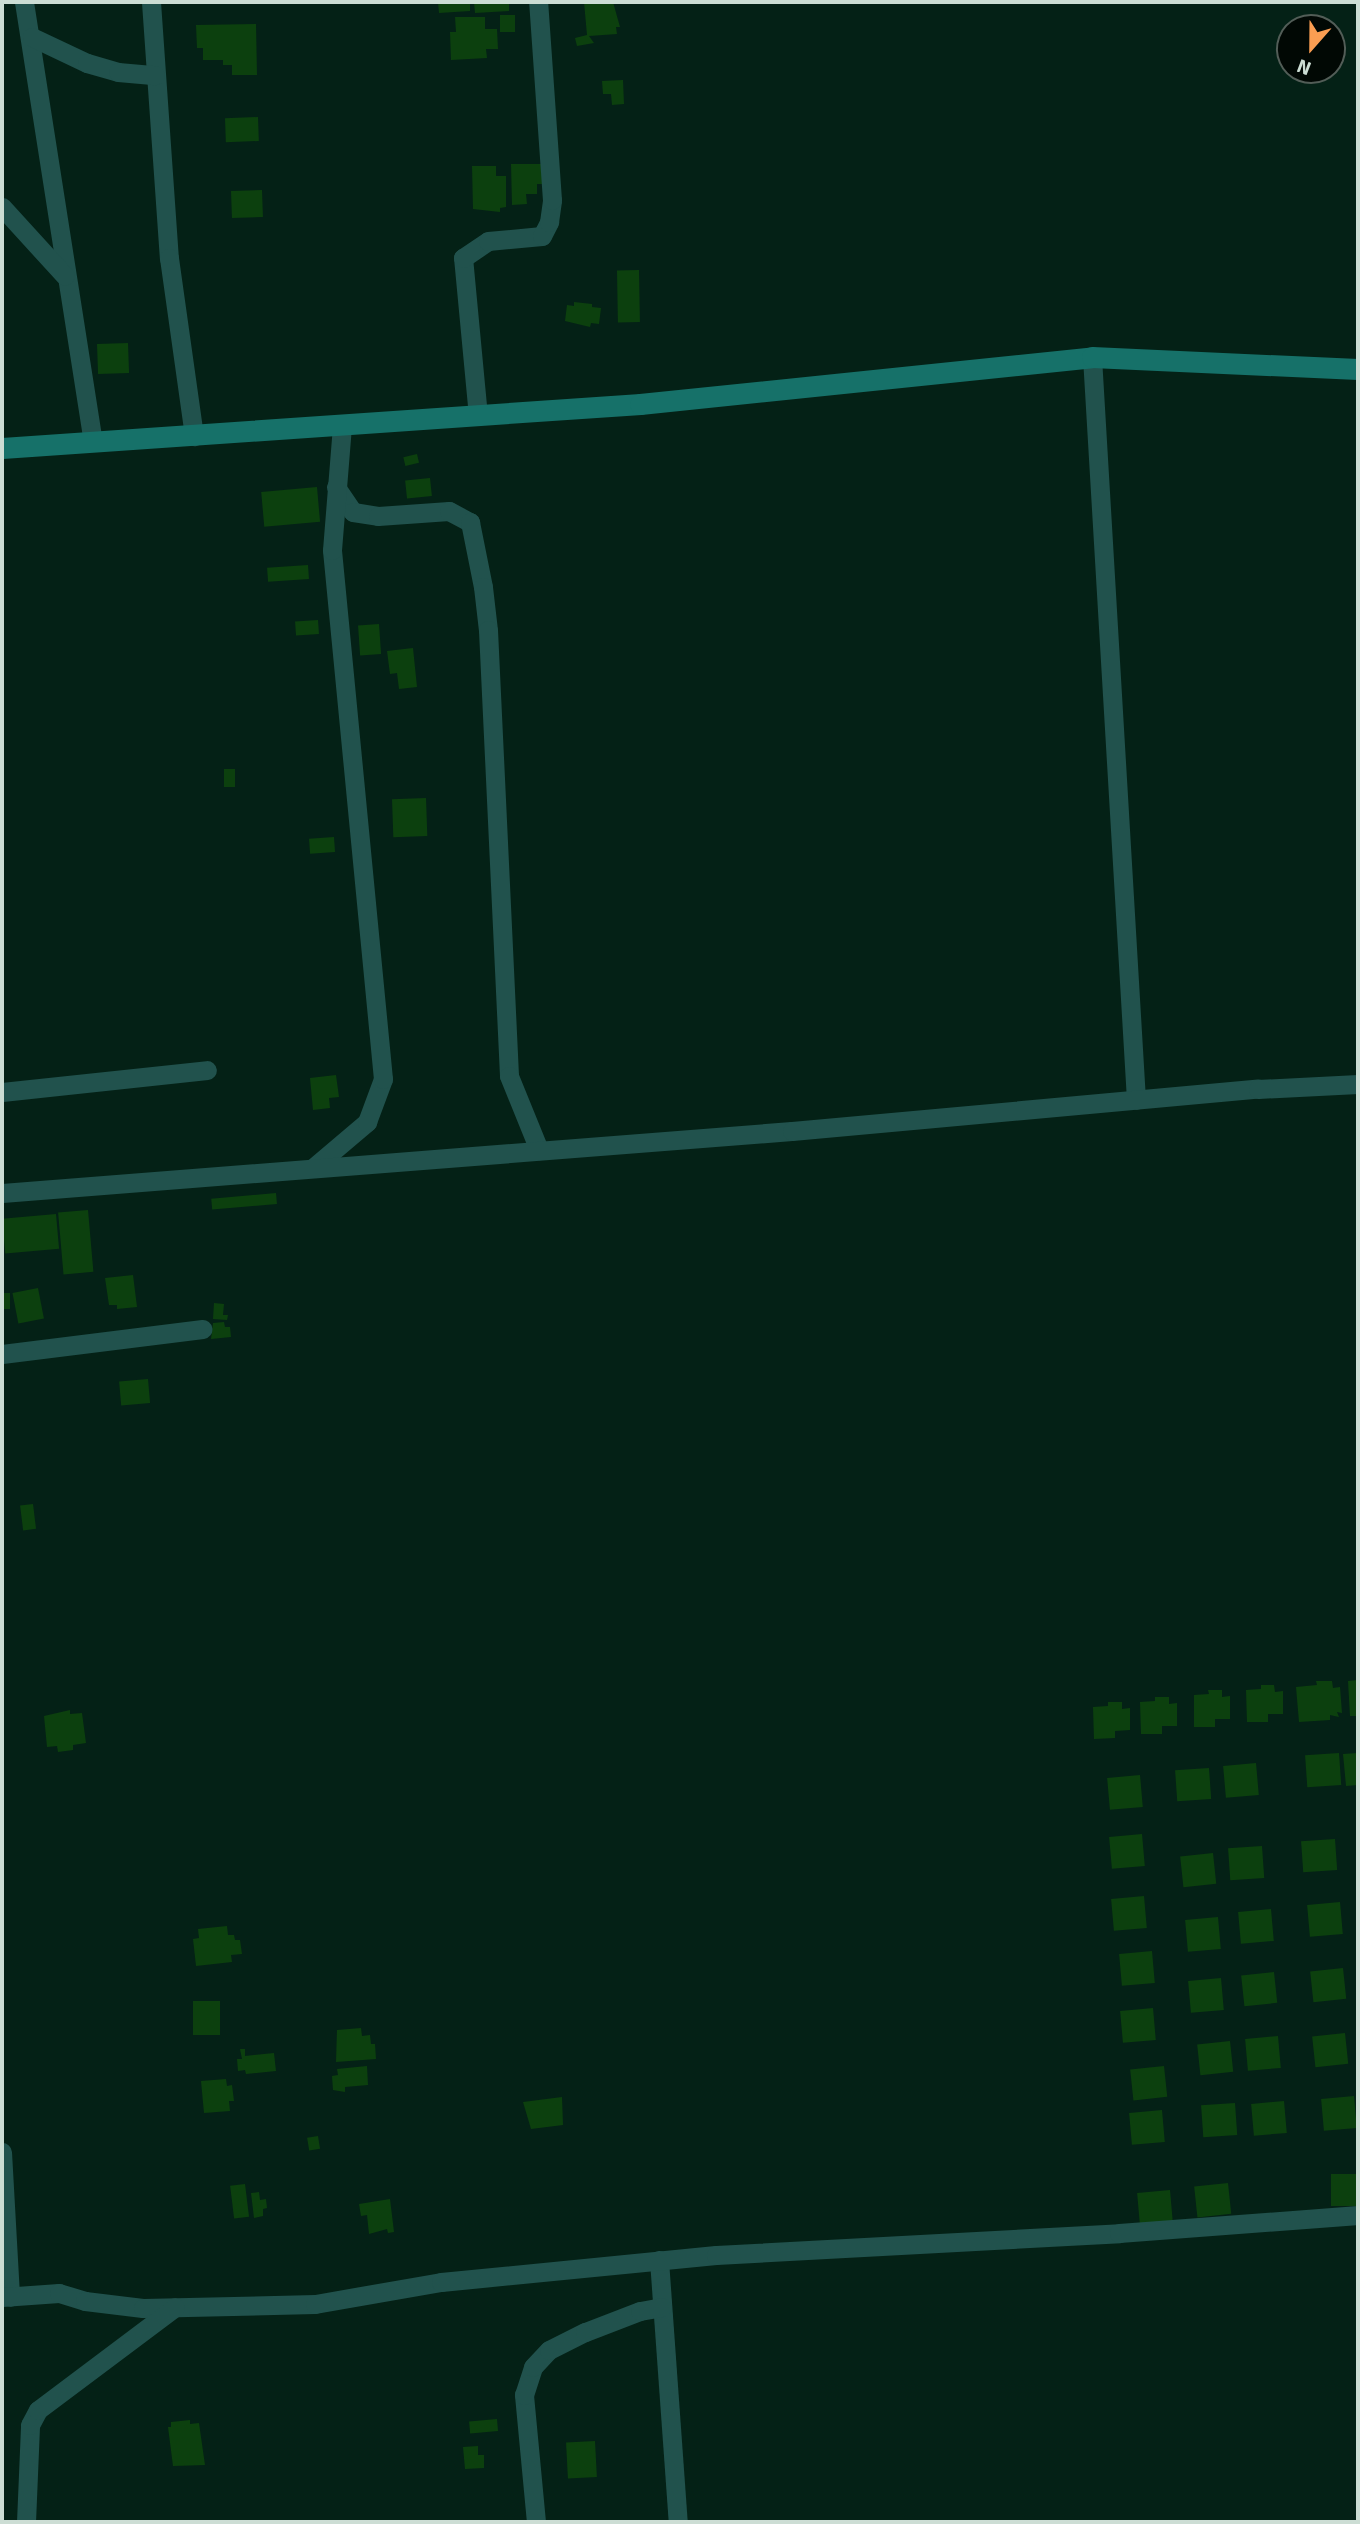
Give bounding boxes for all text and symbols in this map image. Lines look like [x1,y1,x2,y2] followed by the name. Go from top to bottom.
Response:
[1276,14,1346,84] north arrow
[1294,53,1315,80] text: N

